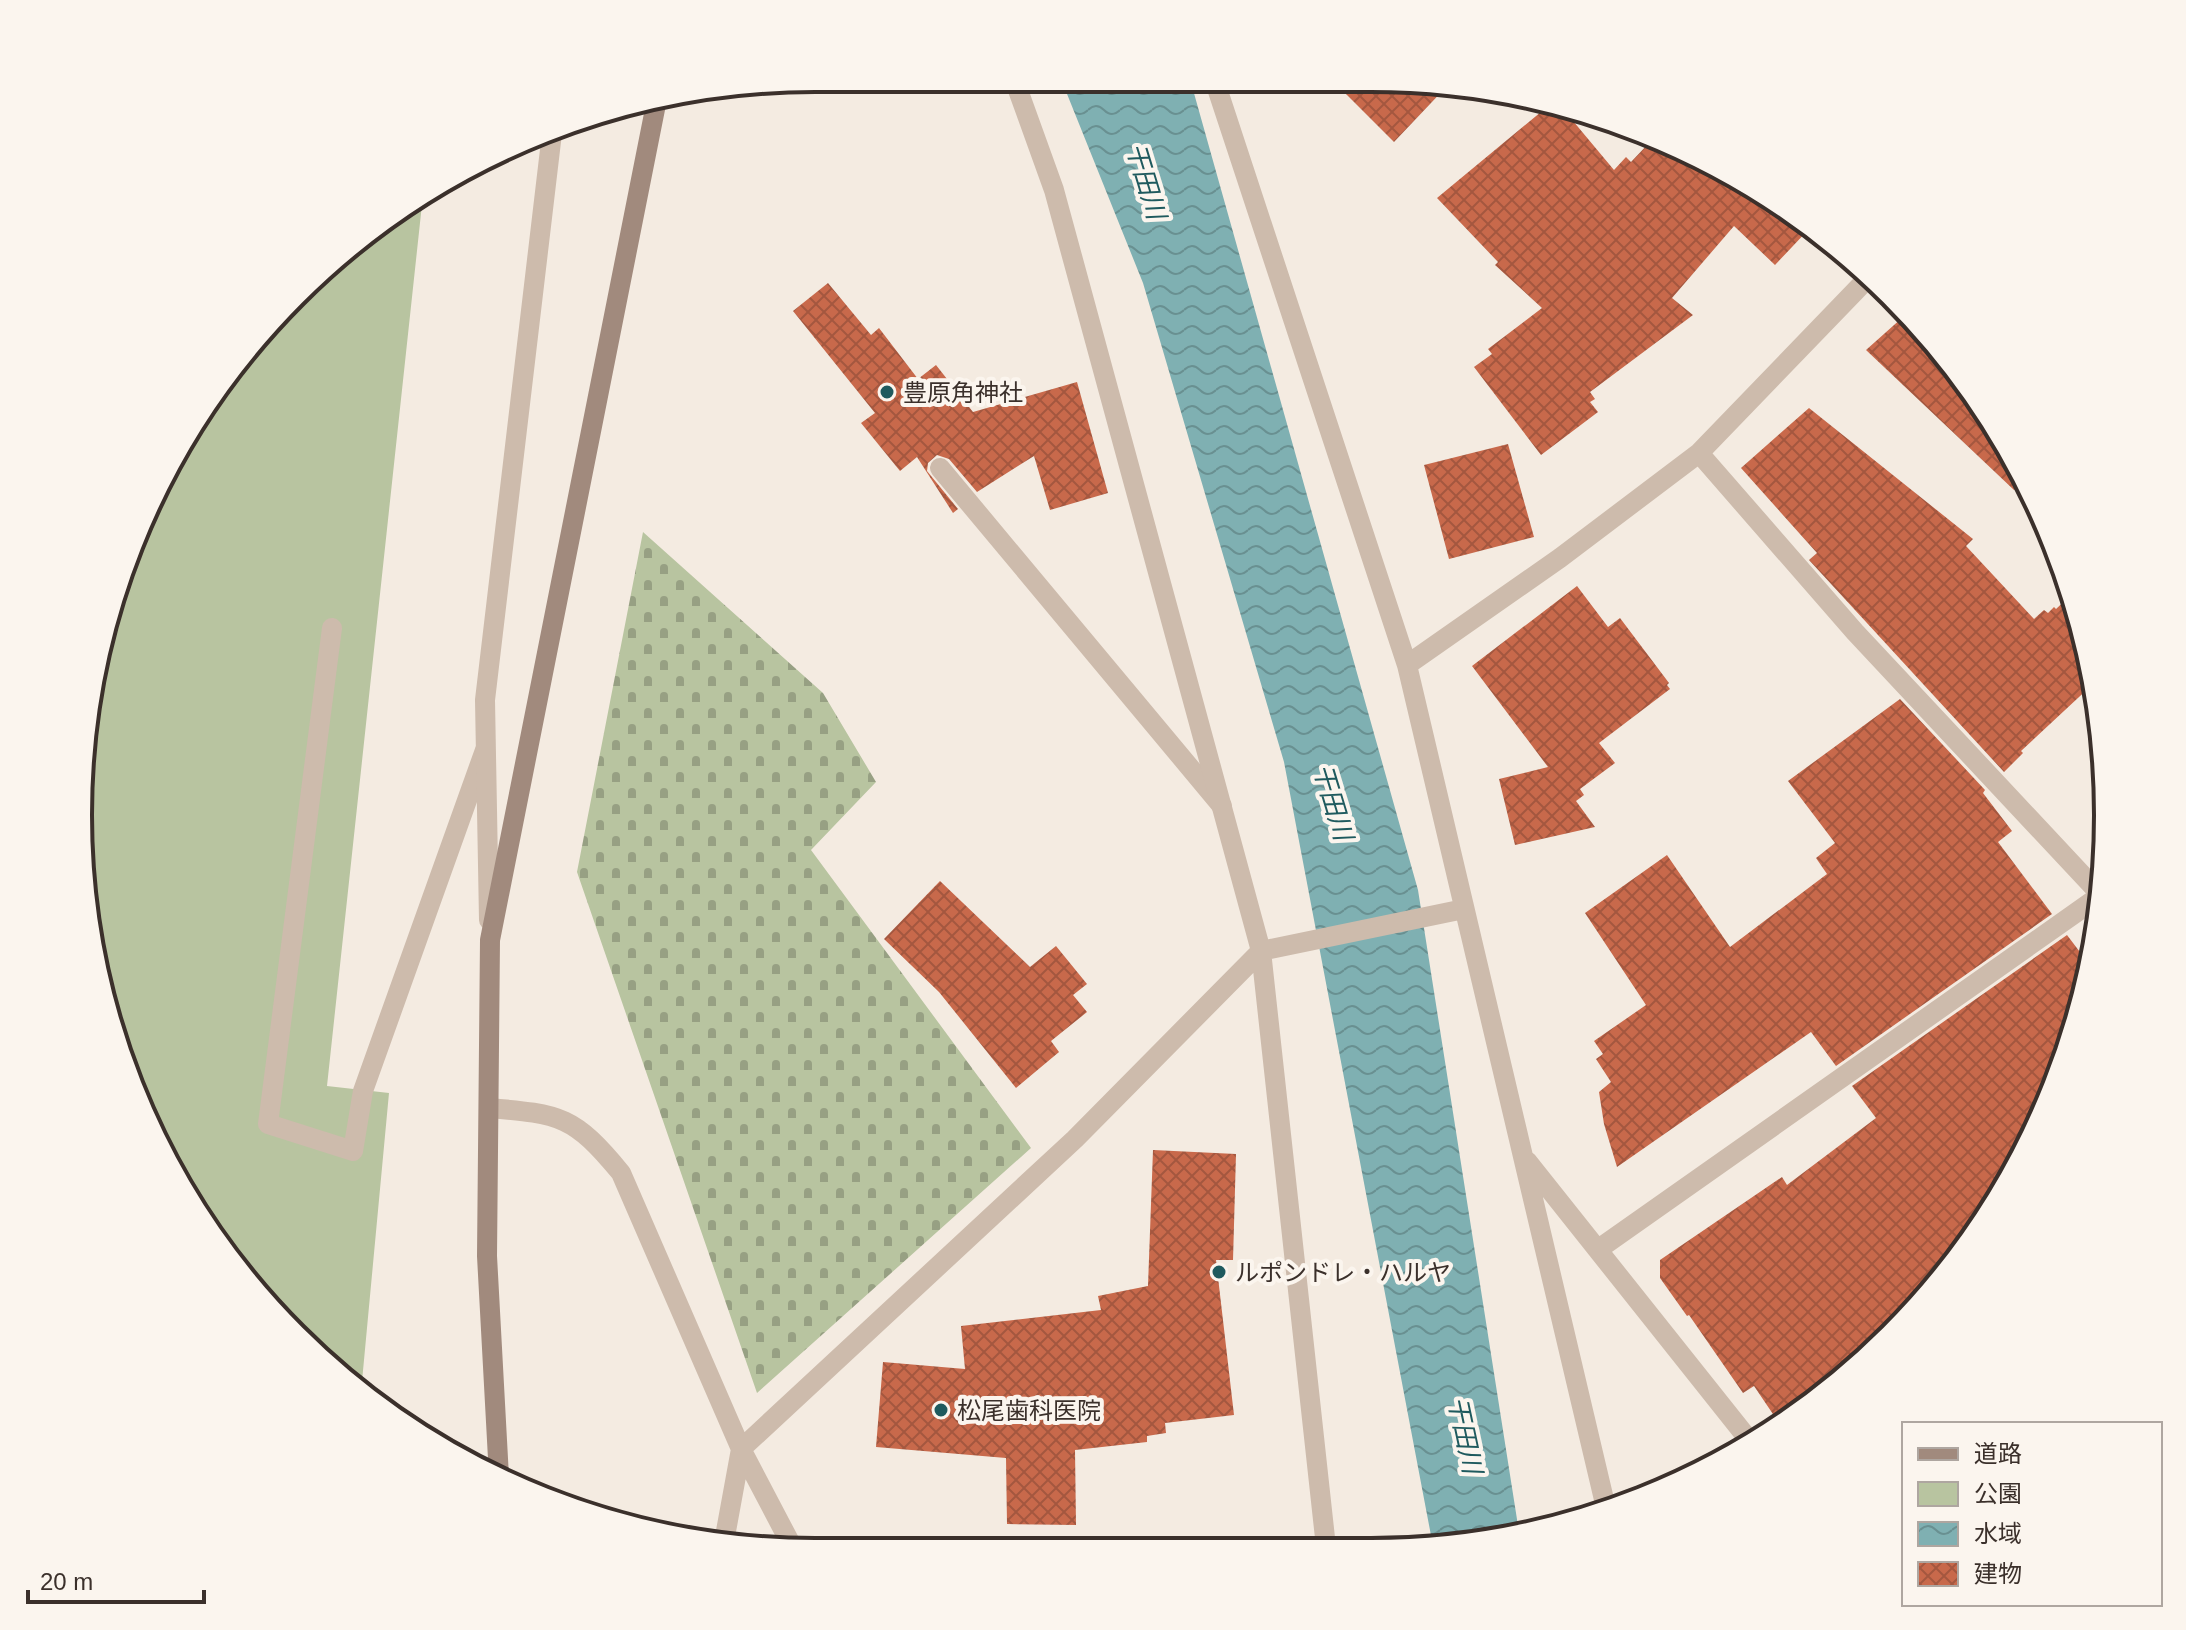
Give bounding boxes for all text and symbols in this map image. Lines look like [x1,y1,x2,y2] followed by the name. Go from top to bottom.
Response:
[1120,139,1173,226] water label: 干田川
[903,379,1023,406] place label: 豊原角神社
[878,383,896,401] marker: 豊原角神社
[1307,760,1360,847] water label: 干田川
[1235,1259,1451,1286] place label: ルポンドレ・ハルヤ
[1210,1263,1228,1281] marker: ルポンドレ・ハルヤ
[1442,1394,1488,1479] water label: 干田川
[957,1397,1101,1424] place label: 松尾歯科医院
[932,1401,950,1419] marker: 松尾歯科医院
[1902,1422,2162,1606] legend
[1974,1440,2022,1467] text: 道路
[1974,1480,2022,1507] text: 公園
[1974,1520,2022,1547] text: 水域
[28,1554,204,1604] scale bar
[1974,1560,2022,1587] text: 建物
[40,1568,93,1595] text: 20 m

